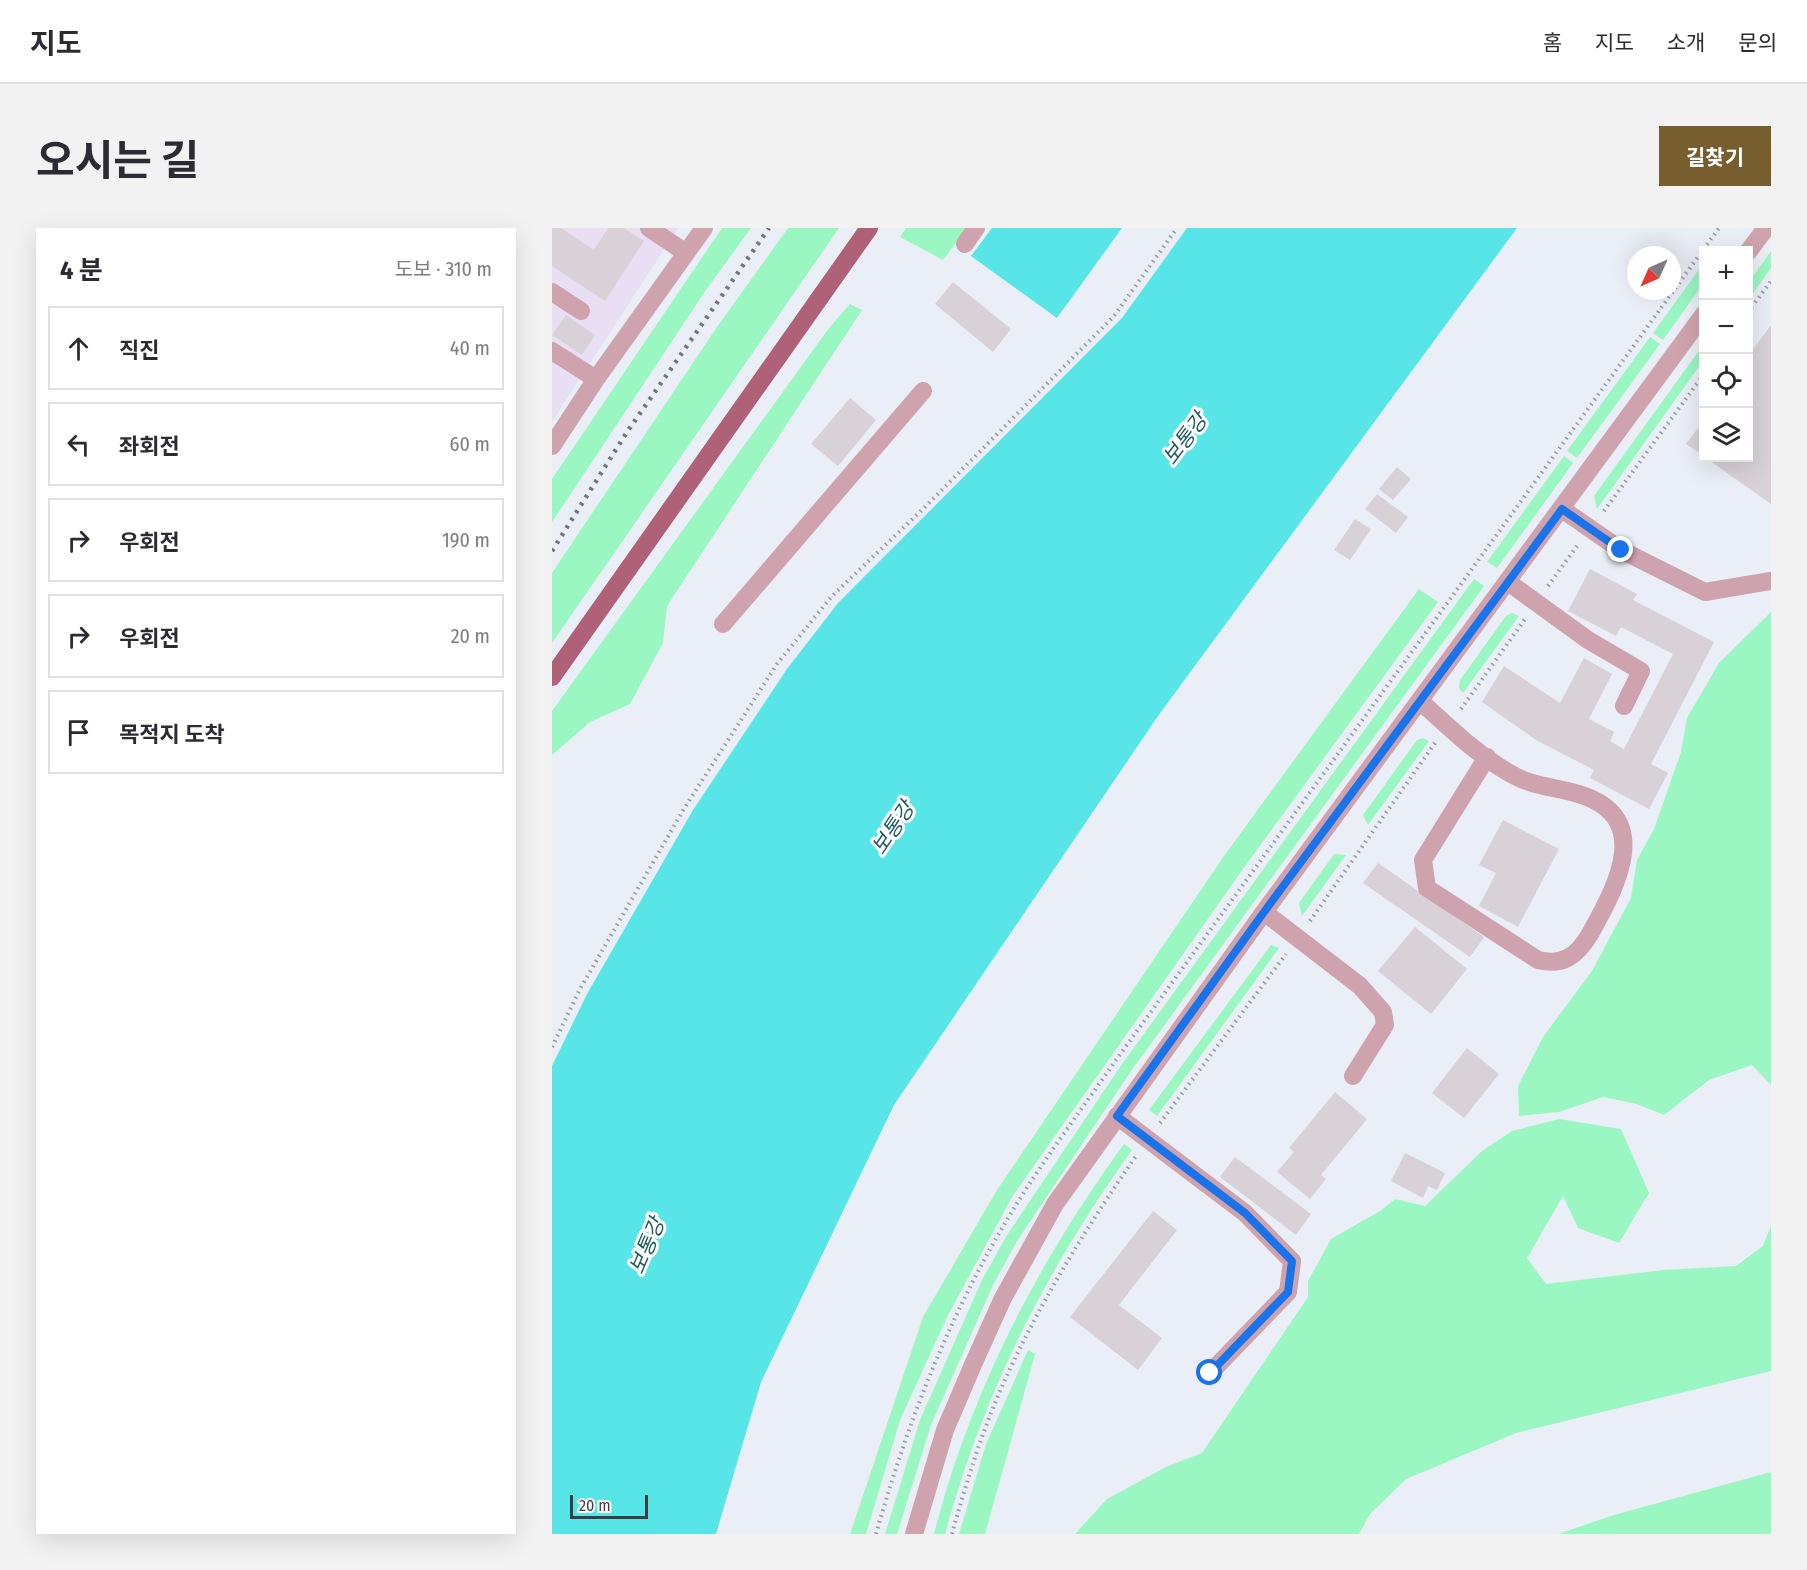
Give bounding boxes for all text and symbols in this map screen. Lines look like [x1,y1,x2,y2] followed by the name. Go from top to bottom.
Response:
[30,27,82,60] text: 지도
[1543,30,1562,56] text: 홈
[1595,30,1634,56] text: 지도
[1667,30,1705,56] text: 소개
[1738,30,1777,56] text: 문의
[1659,126,1771,186] button: 길찾기
[36,136,199,186] text: 오시는 길
[1627,246,1681,300] north arrow
[1699,246,1753,462] map controls
[1699,246,1753,300] button: +
[60,255,103,286] text: 4 분
[395,257,492,281] text: 도보 · 310 m
[1699,300,1753,354] button: −
[62,332,95,365] icon: ahead
[450,336,490,360] text: 40 m
[119,337,159,364] text: 직진
[1699,354,1753,408] button: locate
[1157,406,1214,470] water label: 보통강
[1699,408,1753,462] button: layers
[62,428,95,461] icon: left
[450,432,490,456] text: 60 m
[119,433,180,460] text: 좌회전
[62,524,95,557] icon: right
[442,528,490,552] text: 190 m
[119,529,180,556] text: 우회전
[1607,536,1633,562] route end
[62,620,95,653] icon: right
[451,624,490,648] text: 20 m
[119,625,180,652] text: 우회전
[62,716,95,749] icon: arrive
[119,721,225,748] text: 목적지 도착
[866,794,921,859] water label: 보통강
[624,1212,671,1278] water label: 보통강
[1196,1359,1222,1385] route start
[570,1492,648,1520] scale bar
[579,1496,610,1515] text: 20 m

